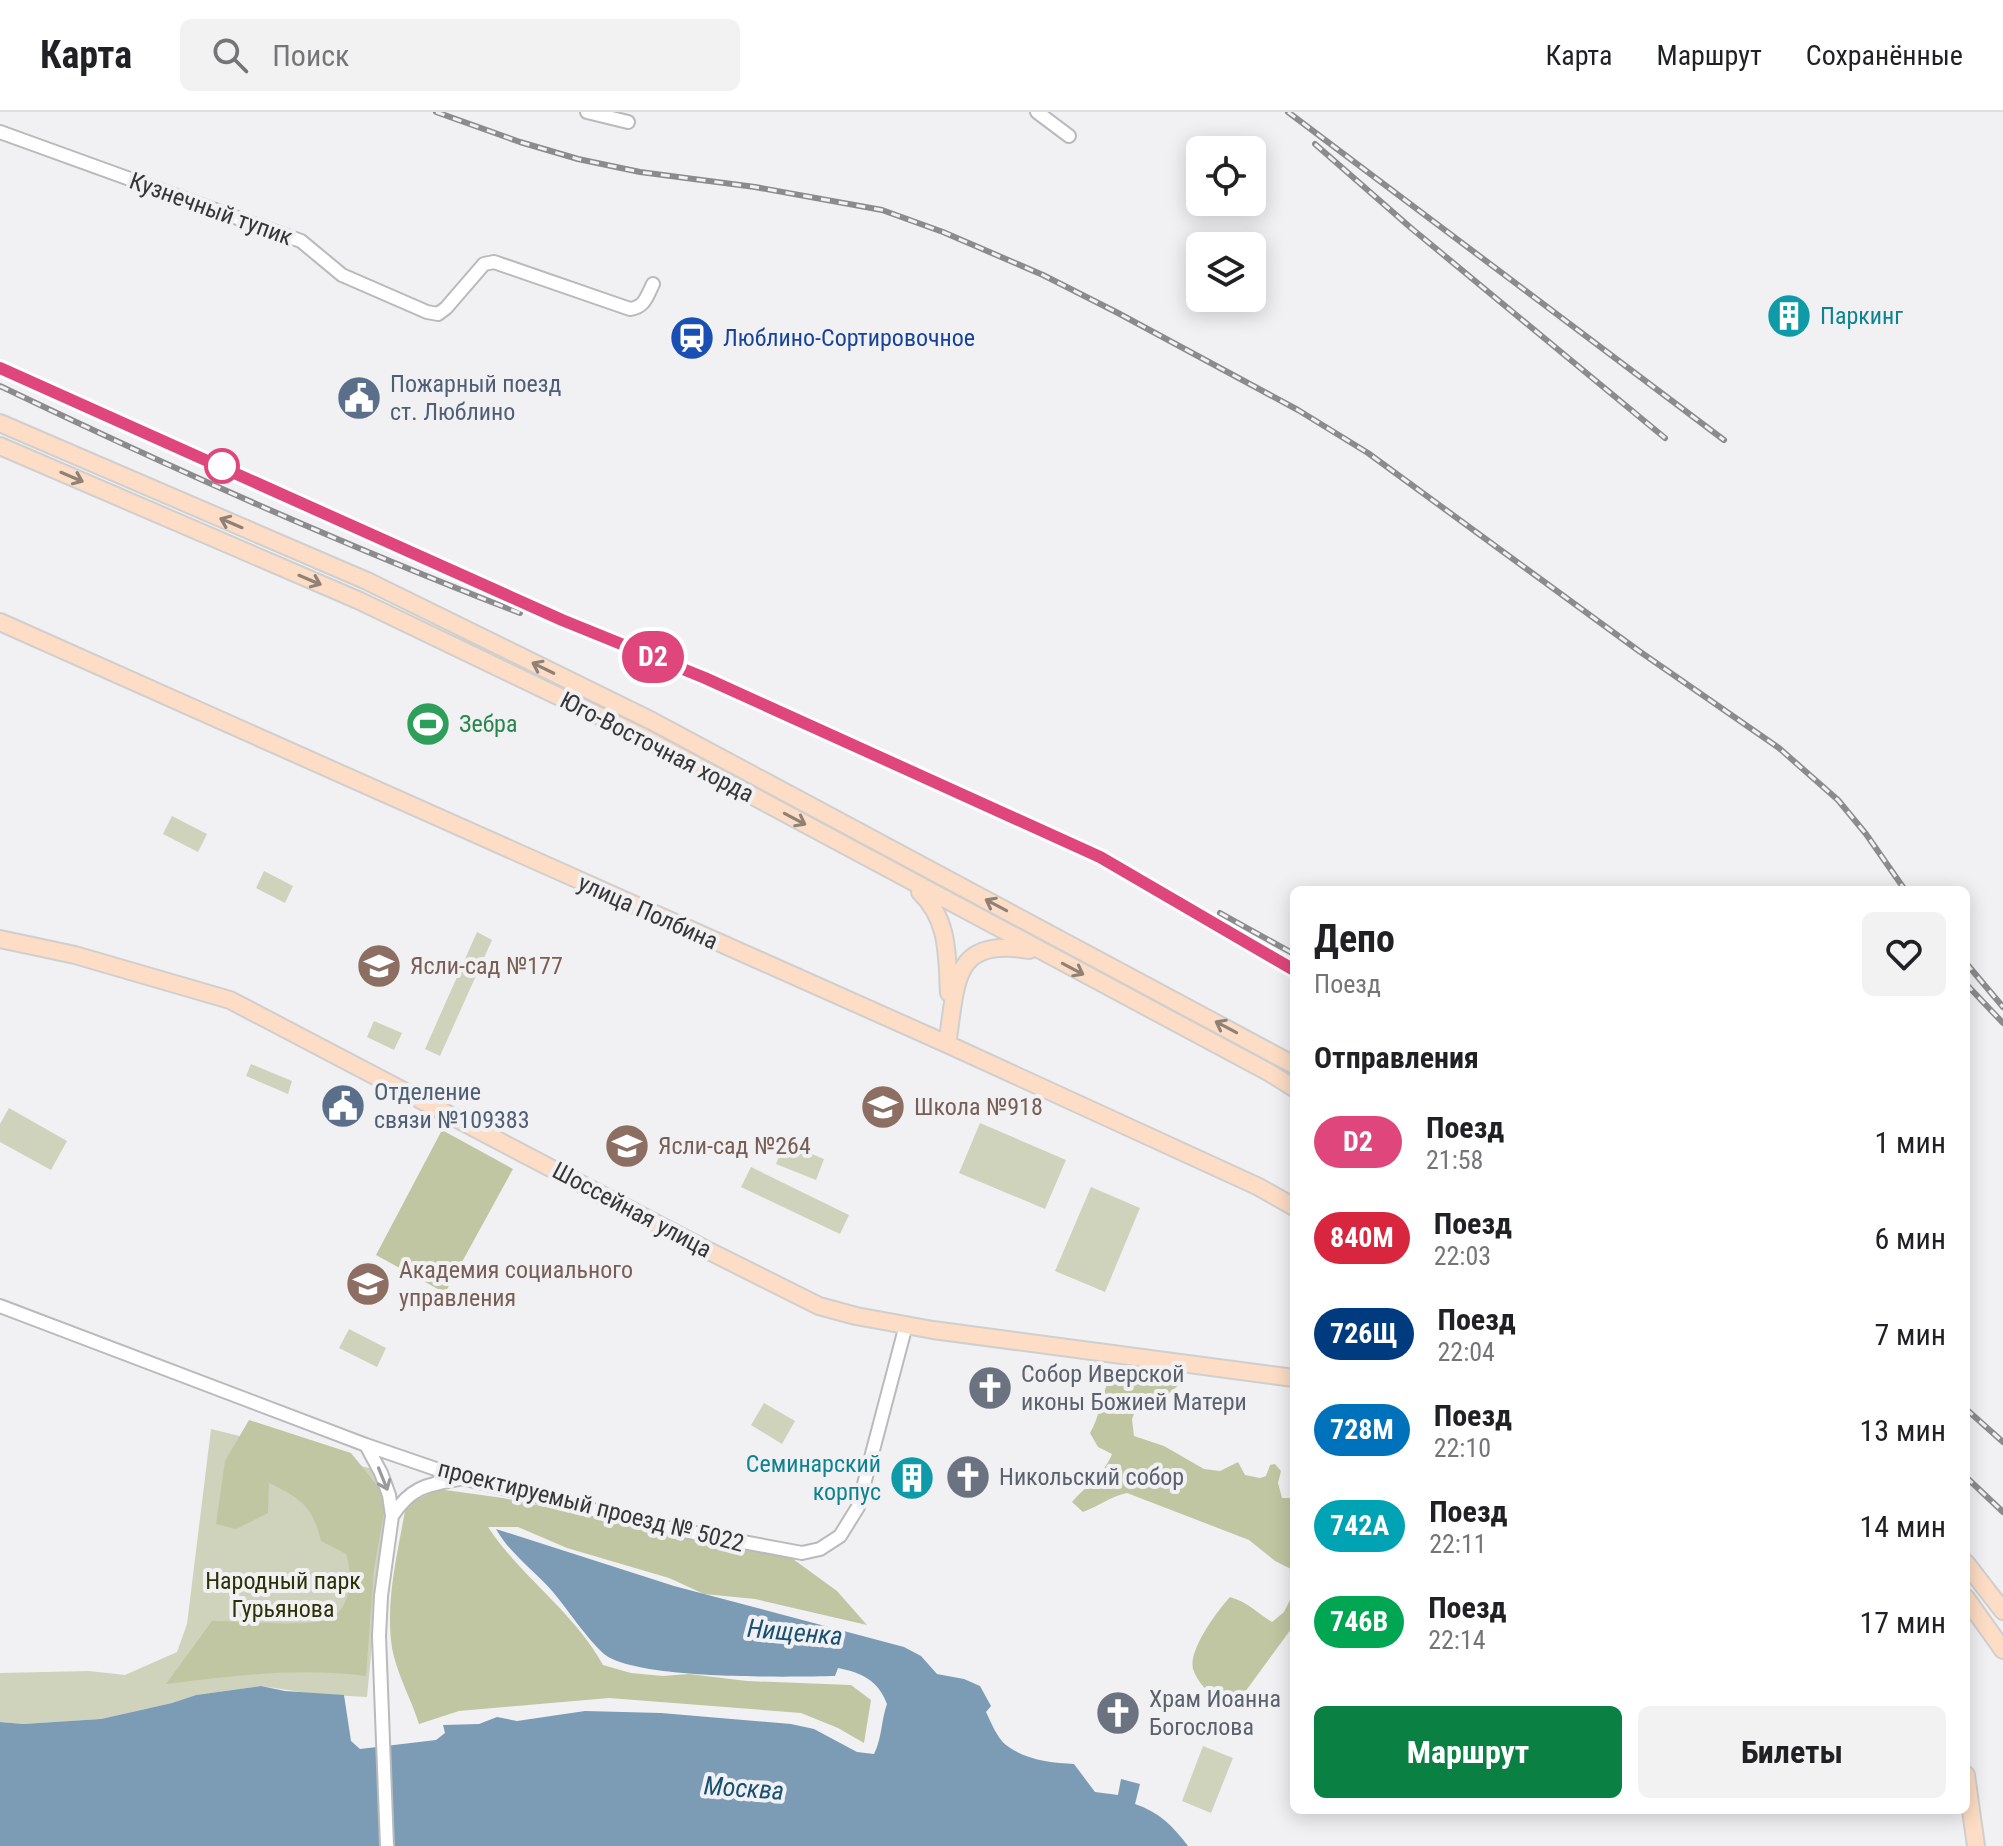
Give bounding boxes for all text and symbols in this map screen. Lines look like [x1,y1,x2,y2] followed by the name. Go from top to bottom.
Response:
[180,19,740,91] search box
[40,33,132,77] text: Карта
[208,33,252,77] icon: search
[272,38,349,73] text: Поиск
[1546,39,1612,72] text: Карта
[1656,39,1762,72] text: Маршрут
[1806,39,1963,72] text: Сохранённые
[1186,136,1266,312] map controls
[1186,136,1266,216] button: locate
[126,167,297,252] street label: Кузнечный тупик
[1186,232,1266,312] button: layers
[1765,292,1813,340] building icon: Паркинг
[1820,302,1903,330] place label: Паркинг
[668,314,716,362] station icon: Люблино-Сортировочное
[723,324,975,352] place label: Люблино-Сортировочное
[390,370,561,426] place label: Пожарный поезд ст. Люблино
[335,374,383,422] public building icon: Пожарный поезд ст. Люблино
[205,449,239,483] unlabelled marker
[59,471,84,486] one-way arrow
[219,514,244,529] one-way arrow
[298,574,322,589] one-way arrow
[617,631,689,683] line badge: D2
[638,640,668,673] text: D2
[531,660,555,675] one-way arrow
[555,686,759,808] street label: Юго-Восточная хорда
[404,700,452,748] sports icon: Зебра
[459,710,517,738] place label: Зебра
[782,812,806,827] one-way arrow
[574,869,722,955] street label: улица Полбина
[985,897,1009,912] one-way arrow
[1862,912,1946,996] button: heart
[1314,917,1395,961] text: Депо
[355,942,403,990] school or university icon: Ясли-сад №177
[410,952,563,980] place label: Ясли-сад №177
[1060,962,1084,977] one-way arrow
[1314,969,1381,999] text: Поезд
[1214,1019,1238,1035] one-way arrow
[1314,1040,1479,1075] text: Отправления
[374,1078,530,1134] place label: Отделение связи №109383
[319,1082,367,1130] public building icon: Отделение связи №109383
[859,1083,907,1131] school or university icon: Школа №918
[914,1093,1043,1121] place label: Школа №918
[1426,1110,1504,1145] text: Поезд
[603,1122,651,1170] school or university icon: Ясли-сад №264
[1343,1125,1373,1158] text: D2
[1874,1125,1946,1160] text: 1 мин
[658,1132,811,1160] place label: Ясли-сад №264
[1426,1145,1483,1175] text: 21:58
[548,1156,716,1264] street label: Шоссейная улица
[1434,1206,1512,1241] text: Поезд
[1330,1221,1394,1254] text: 840М
[1874,1221,1946,1256] text: 6 мин
[1434,1241,1491,1271] text: 22:03
[399,1256,633,1312] place label: Академия социального управления
[344,1260,392,1308] school or university icon: Академия социального управления
[1438,1302,1516,1337] text: Поезд
[1330,1317,1398,1350] text: 726Щ
[1874,1317,1946,1352] text: 7 мин
[1438,1337,1495,1367] text: 22:04
[1021,1360,1247,1416] place label: Собор Иверской иконы Божией Матери
[966,1364,1014,1412] church icon: Собор Иверской иконы Божией Матери
[1434,1398,1512,1433] text: Поезд
[1330,1413,1394,1446] text: 728М
[1860,1413,1946,1448] text: 13 мин
[1434,1433,1491,1463] text: 22:10
[746,1450,881,1506] place label: Семинарский корпус
[944,1453,992,1501] church icon: Никольский собор
[435,1454,747,1558] street label: проектируемый проезд № 5022
[888,1454,936,1502] building icon: Семинарский корпус
[999,1463,1184,1491] place label: Никольский собор
[376,1466,391,1491] one-way arrow
[1429,1494,1507,1529] text: Поезд
[1330,1509,1389,1542] text: 742А
[1860,1509,1946,1544] text: 14 мин
[1429,1529,1487,1559] text: 22:11
[205,1567,361,1623] park label: Народный парк Гурьянова
[1428,1590,1506,1625] text: Поезд
[1330,1605,1388,1638] text: 746В
[1860,1605,1946,1640] text: 17 мин
[746,1613,844,1651] water label: Нищенка
[1428,1625,1486,1655] text: 22:14
[1149,1685,1281,1741] place label: Храм Иоанна Богослова
[1094,1689,1142,1737] church icon: Храм Иоанна Богослова
[1314,1706,1622,1798] button: Маршрут
[1638,1706,1946,1798] button: Билеты
[703,1770,785,1806] water label: Москва

